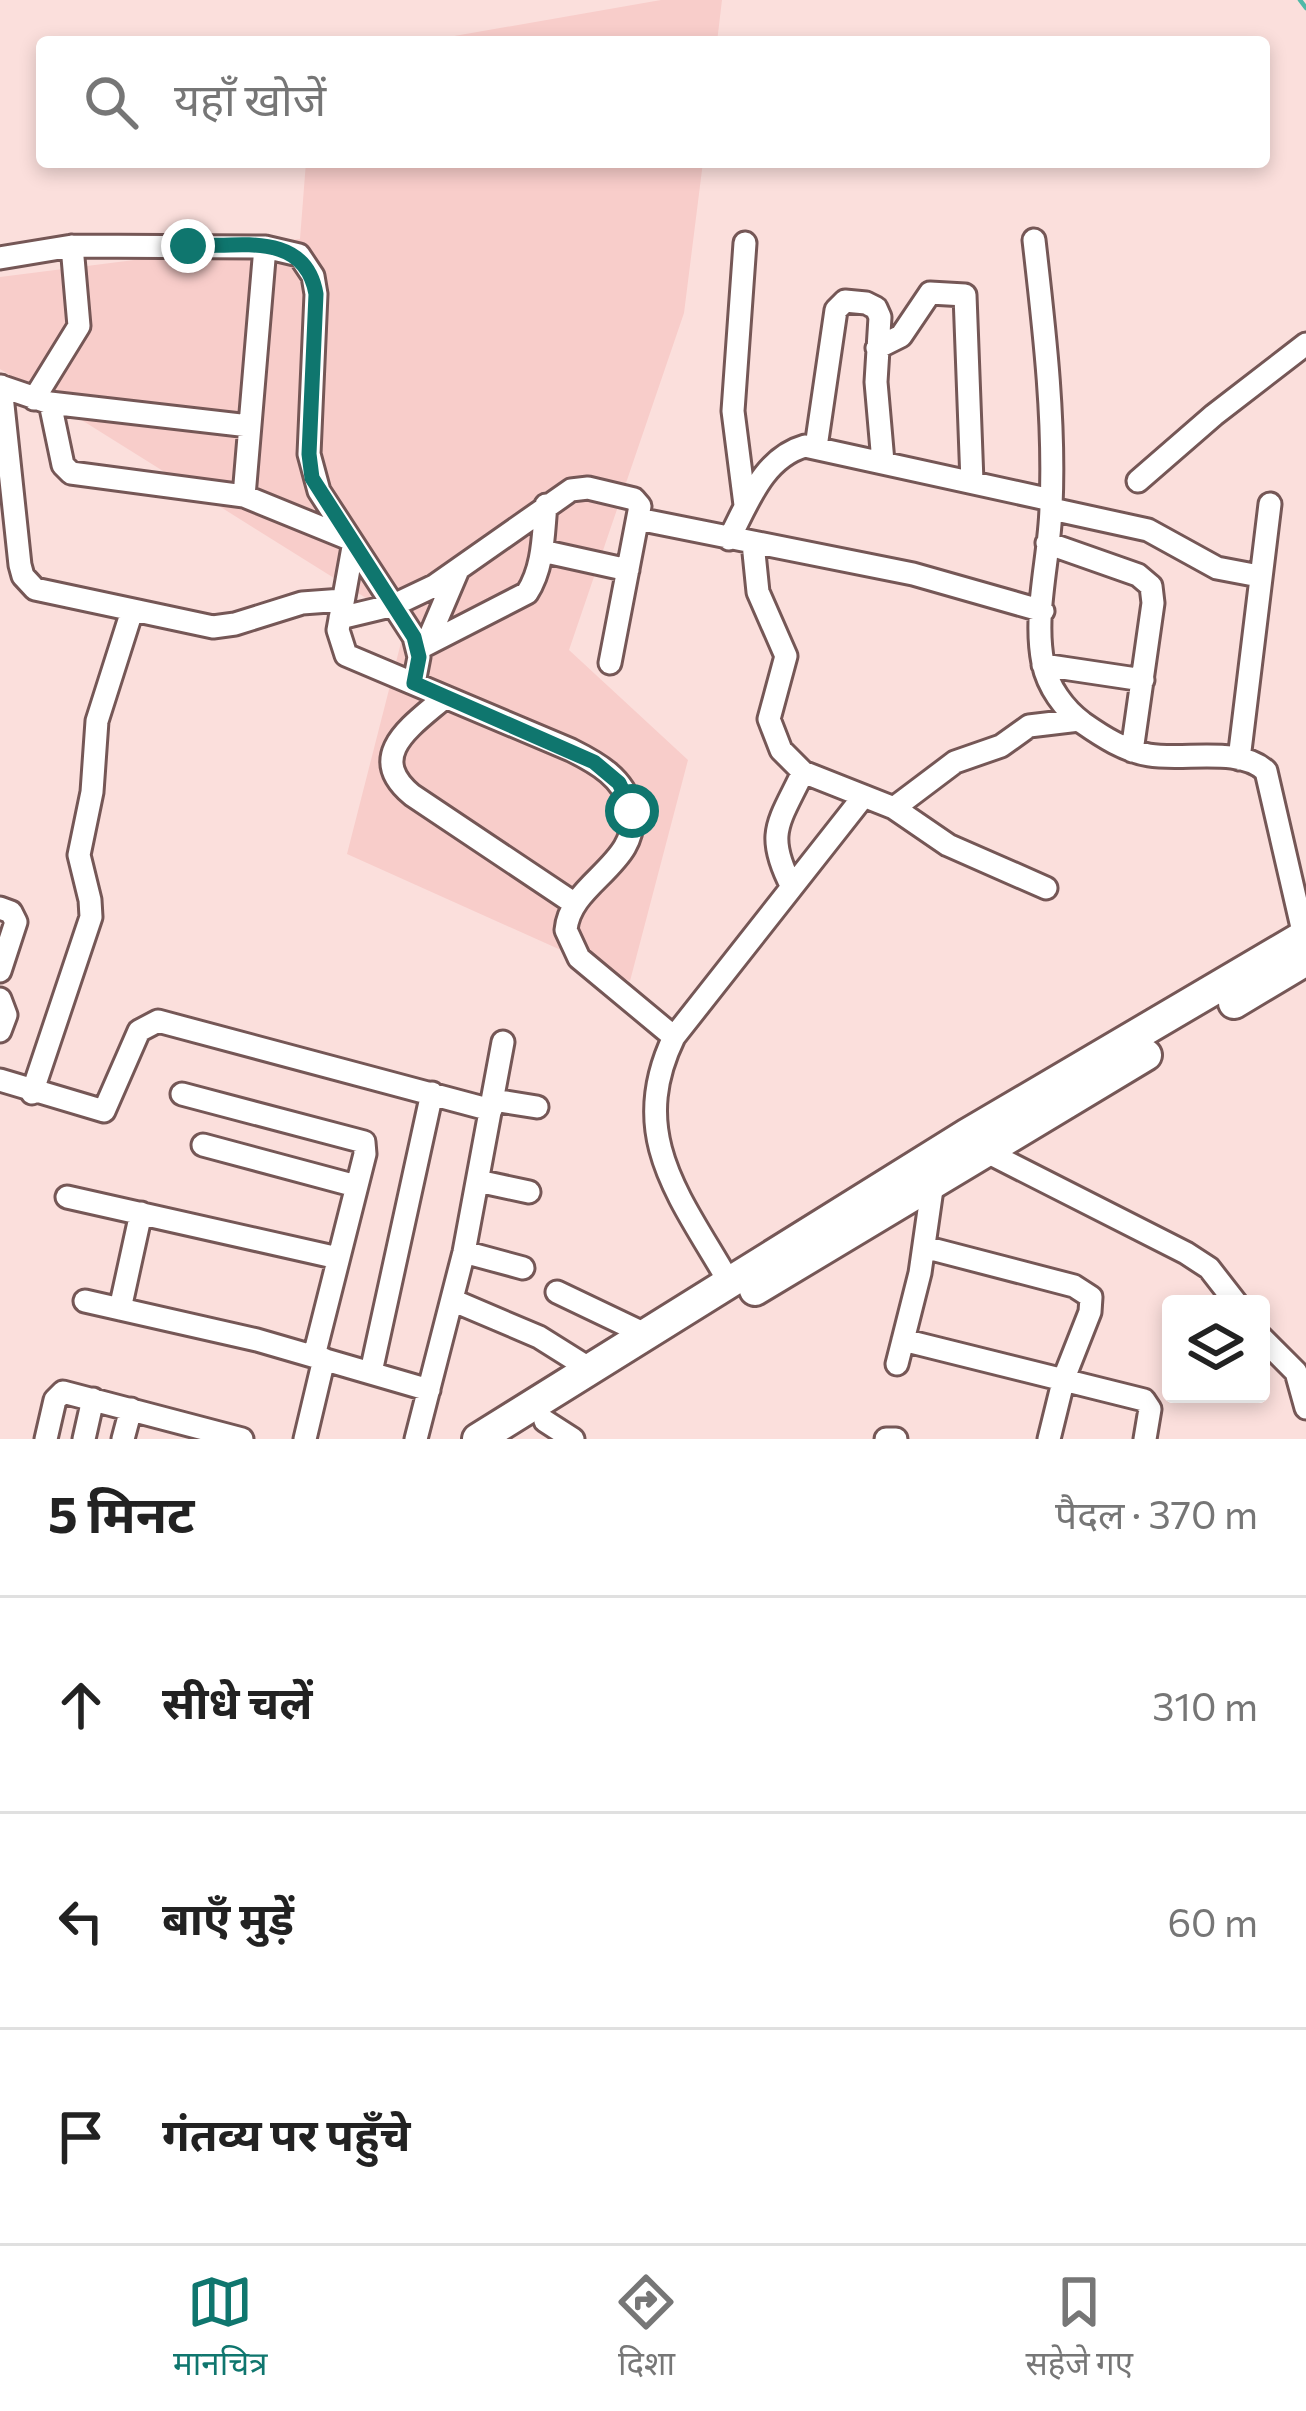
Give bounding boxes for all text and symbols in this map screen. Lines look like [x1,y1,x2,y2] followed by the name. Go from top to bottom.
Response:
[36,36,1270,168] search box
[78,69,144,135] icon: search
[174,70,326,125] text: यहाँ खोजें
[161,219,215,273] route end
[605,784,659,838] route start
[1162,1295,1270,1403] map controls
[1162,1295,1270,1403] button: layers
[48,1481,195,1544] text: 5 मिनट
[1055,1489,1258,1537] text: पैदल · 370 m
[48,1672,114,1738] icon: ahead
[162,1673,312,1728] text: सीधे चलें
[1152,1681,1258,1729] text: 310 m
[48,1888,114,1954] icon: left
[162,1889,294,1944] text: बाएँ मुड़ें
[1167,1897,1258,1945] text: 60 m
[48,2104,114,2170] icon: arrive
[162,2105,411,2160] text: गंतव्य पर पहुँचे
[173,2269,267,2388] tab: मानचित्र
[613,2269,679,2388] tab: दिशा
[1025,2269,1133,2388] tab: सहेजे गए

